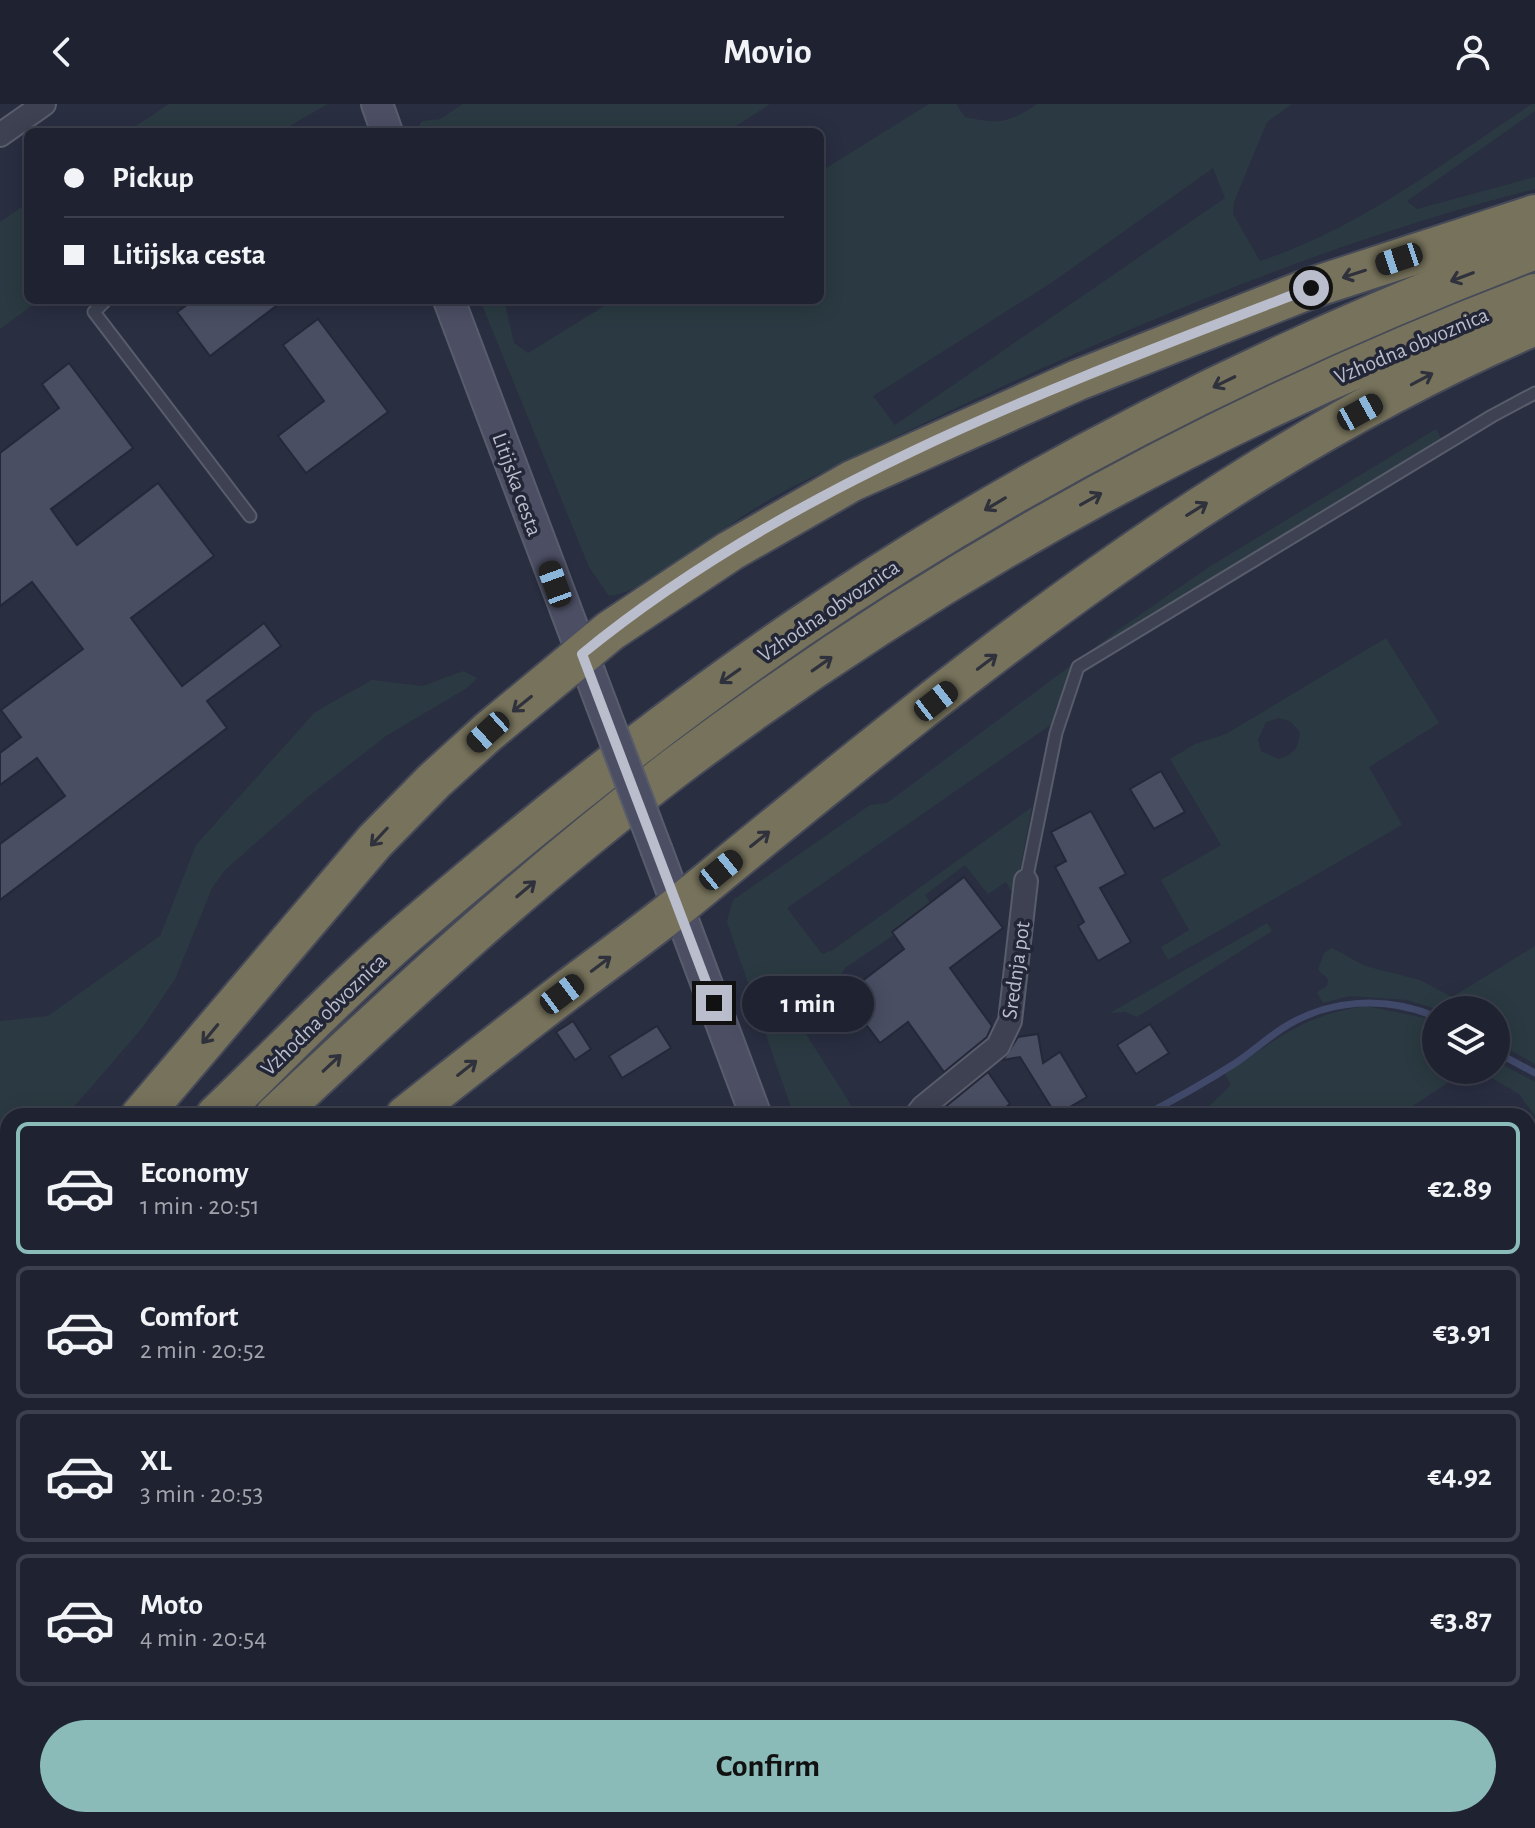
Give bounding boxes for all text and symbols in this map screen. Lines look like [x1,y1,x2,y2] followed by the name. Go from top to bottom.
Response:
[40,30,84,74] icon: back
[1451,30,1495,74] icon: person
[723,34,812,70] text: Movio
[112,163,194,193] text: Pickup
[112,240,266,270] text: Litijska cesta
[1372,240,1426,278] car
[1342,267,1367,282] one-way arrow
[1293,270,1329,306] route start
[1450,271,1475,285] one-way arrow
[1331,304,1492,388] street label: Vzhodna obvoznica
[1410,370,1433,386] one-way arrow
[1213,374,1237,390] one-way arrow
[1333,390,1387,434] car
[488,430,546,539] street label: Litijska cesta
[1079,490,1102,506] one-way arrow
[984,496,1007,512] one-way arrow
[1186,501,1208,518] one-way arrow
[754,556,903,666] street label: Vzhodna obvoznica
[536,557,574,611] car
[976,653,997,670] one-way arrow
[810,656,832,672] one-way arrow
[720,668,742,684] one-way arrow
[910,677,962,725] car
[512,695,533,713] one-way arrow
[462,707,514,757] car
[371,826,389,846] one-way arrow
[749,830,770,848] one-way arrow
[695,846,747,894] car
[515,880,535,898] one-way arrow
[998,920,1034,1021] street label: Srednja pot
[257,950,391,1080] street label: Vzhodna obvoznica
[590,955,612,972] one-way arrow
[536,970,588,1018] car
[742,975,874,1031] callout: 1 min
[696,985,732,1021] route end
[781,991,835,1017] text: 1 min
[1422,996,1510,1084] map controls
[1422,996,1510,1084] button: layers
[201,1023,219,1044] one-way arrow
[322,1053,342,1072] one-way arrow
[456,1059,477,1076] one-way arrow
[44,1152,116,1224] icon: car
[140,1158,249,1188] text: Economy
[1428,1173,1492,1203] text: €2.89
[140,1193,260,1219] text: 1 min · 20:51
[44,1296,116,1368] icon: car
[140,1302,239,1332] text: Comfort
[1433,1317,1492,1347] text: €3.91
[140,1337,265,1363] text: 2 min · 20:52
[44,1440,116,1512] icon: car
[140,1446,172,1476] text: XL
[1427,1461,1492,1491] text: €4.92
[140,1481,263,1507] text: 3 min · 20:53
[44,1584,116,1656] icon: car
[140,1590,203,1620] text: Moto
[1430,1605,1492,1635] text: €3.87
[140,1625,267,1651] text: 4 min · 20:54
[40,1720,1496,1812] button: Confirm

